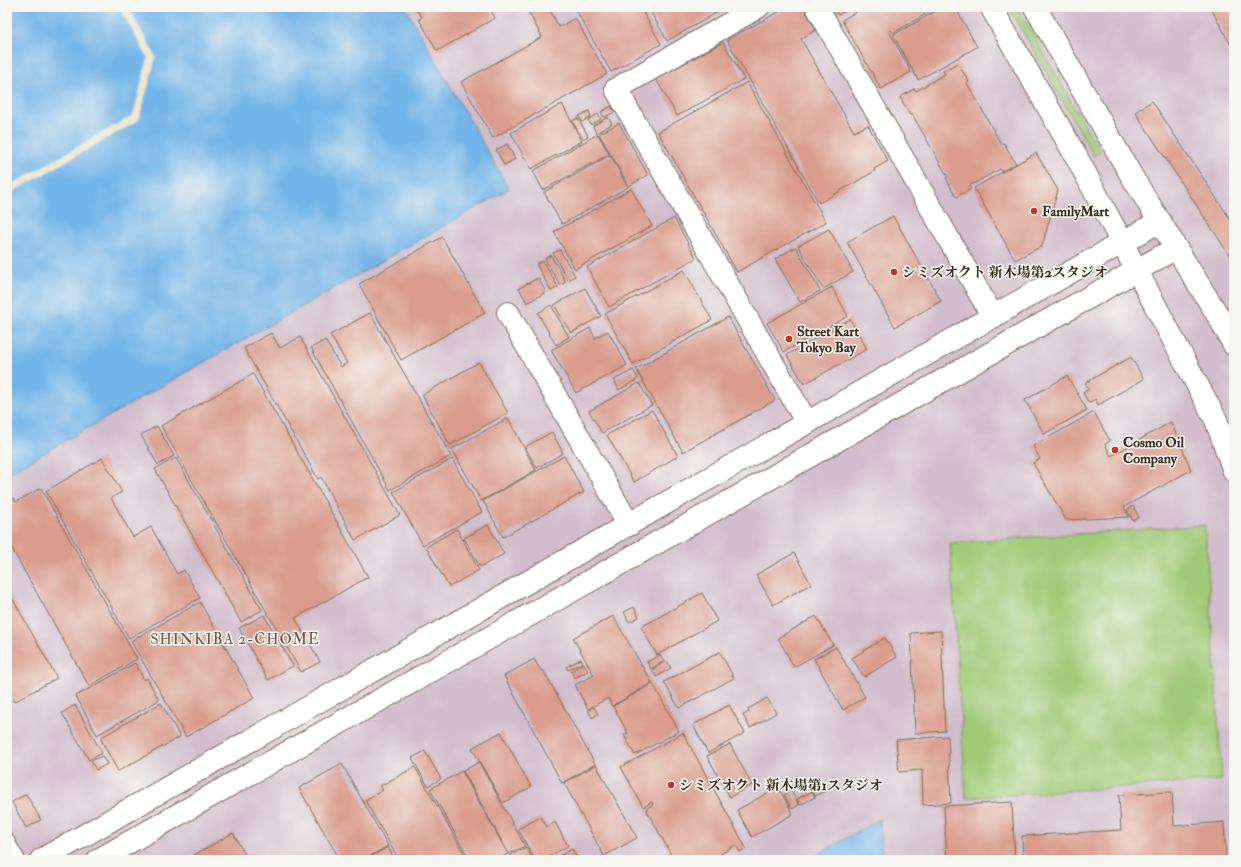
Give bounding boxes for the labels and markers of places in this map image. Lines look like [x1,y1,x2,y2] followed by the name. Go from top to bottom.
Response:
[1042,203,1110,221] place label: FamilyMart
[1029,206,1039,216] marker: FamilyMart
[902,264,1108,281] place label: シミズオクト 新木場第2スタジオ
[889,267,899,277] marker: シミズオクト 新木場第2スタジオ
[796,323,859,357] place label: Street Kart Tokyo Bay
[784,334,794,344] marker: Street Kart Tokyo Bay
[1123,434,1184,468] place label: Cosmo Oil Company
[1110,445,1120,455] marker: Cosmo Oil Company
[679,777,883,794] place label: シミズオクト 新木場第1スタジオ
[666,780,676,790] marker: シミズオクト 新木場第1スタジオ

